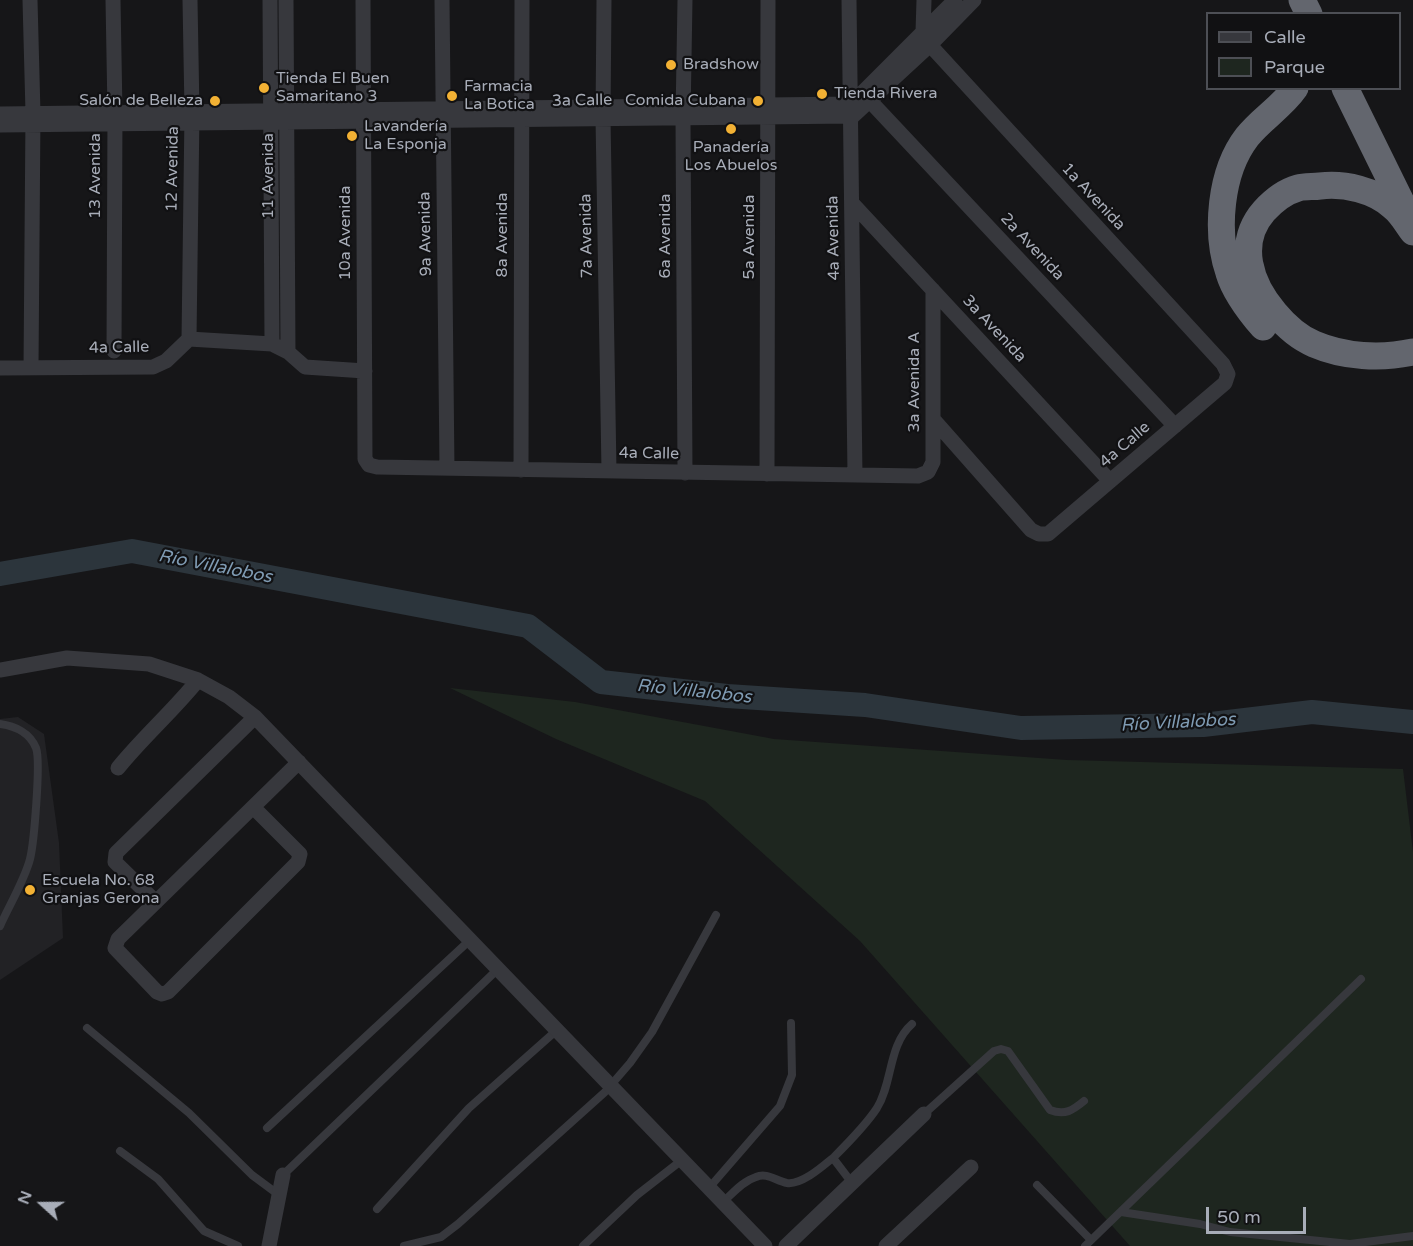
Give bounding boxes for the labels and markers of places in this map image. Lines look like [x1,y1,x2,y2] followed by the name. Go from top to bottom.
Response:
[683,55,759,75] place label: Bradshow
[664,58,678,72] marker: Bradshow
[276,69,389,107] place label: Tienda El Buen Samaritano 3
[464,77,535,115] place label: Farmacia La Botica
[257,81,271,95] marker: Tienda El Buen Samaritano 3
[834,84,938,104] place label: Tienda Rivera
[815,87,829,101] marker: Tienda Rivera
[445,89,459,103] marker: Farmacia La Botica
[79,91,203,111] place label: Salón de Belleza
[625,91,746,111] place label: Comida Cubana
[208,94,222,108] marker: Salón de Belleza
[751,94,765,108] marker: Comida Cubana
[364,117,447,155] place label: Lavandería La Esponja
[724,122,738,136] marker: Panadería Los Abuelos
[345,129,359,143] marker: Lavandería La Esponja
[685,138,777,176] place label: Panadería Los Abuelos
[42,871,159,909] place label: Escuela No. 68 Granjas Gerona
[23,883,37,897] marker: Escuela No. 68 Granjas Gerona

